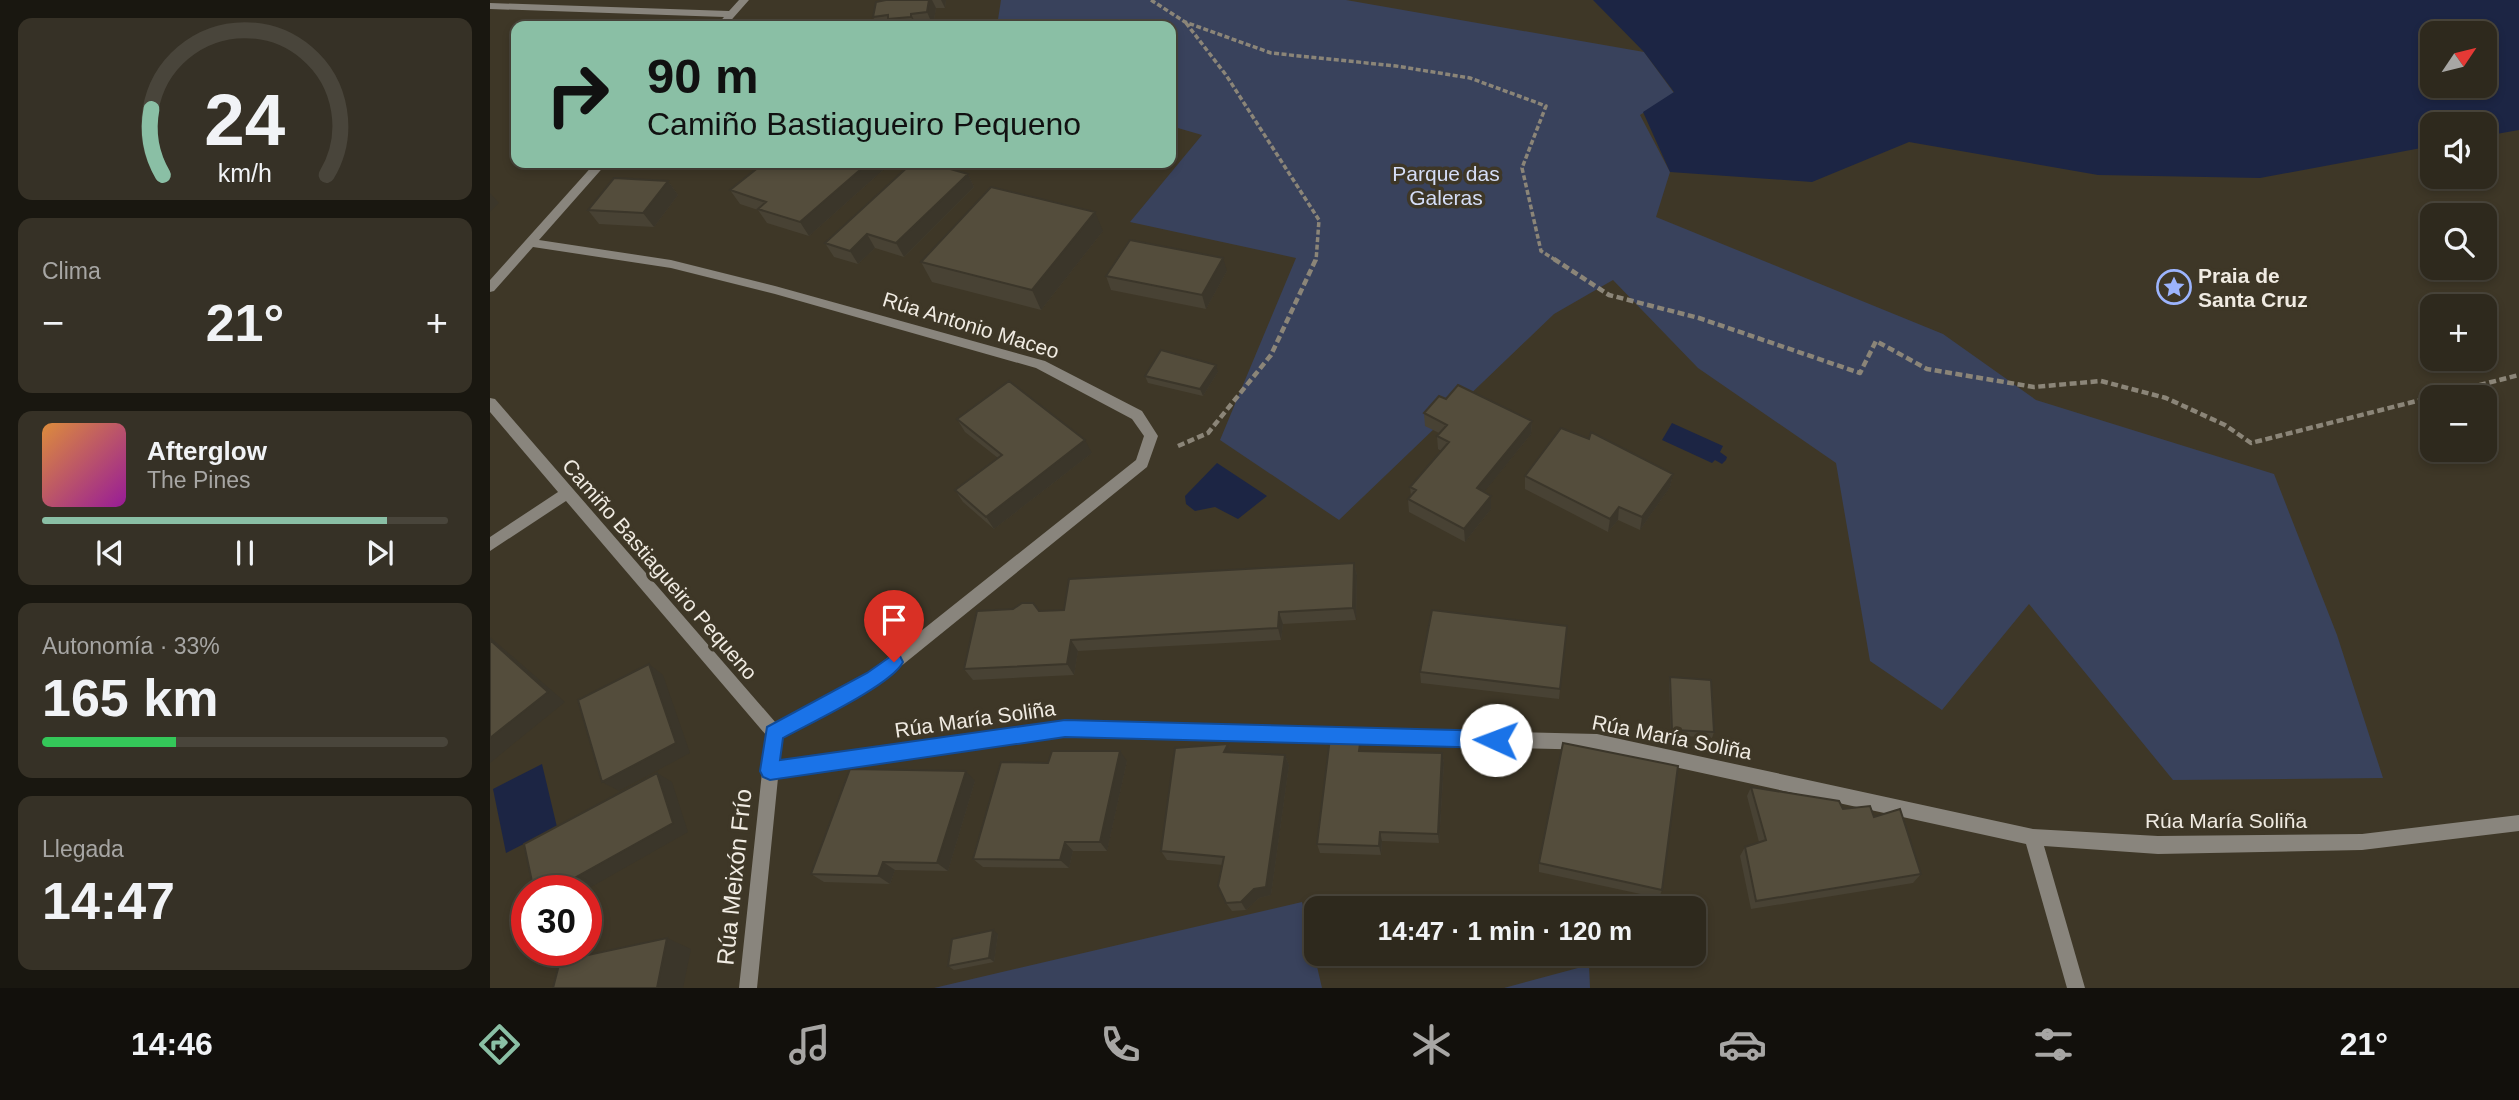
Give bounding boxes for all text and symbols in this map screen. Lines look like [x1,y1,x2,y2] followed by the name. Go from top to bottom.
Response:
[2420,21,2497,98] north arrow
[2420,21,2497,462] map controls
[532,49,623,140] icon: right
[647,49,759,103] text: 90 m
[205,79,286,160] text: 24
[647,106,1081,142] text: Camiño Bastiagueiro Pequeno
[2420,112,2497,189] button: sound
[218,159,272,187] text: km/h
[1392,162,1500,209] park label: Parque das Galeras
[2420,203,2497,280] button: search
[42,258,101,284] text: Clima
[2198,264,2308,311] place label: Praia de Santa Cruz
[2155,268,2193,306] place icon: Praia de Santa Cruz
[880,287,1062,363] street label: Rúa Antonio Maceo
[206,294,284,352] text: 21°
[2420,294,2497,371] button: +
[42,302,64,344] text: −
[426,302,448,344] text: +
[2420,385,2497,462] button: −
[147,436,267,466] text: Afterglow
[558,454,762,684] street label: Camiño Bastiagueiro Pequeno
[147,467,251,493] text: The Pines
[91,534,129,572] icon: previous
[226,534,264,572] icon: pause
[361,534,399,572] icon: next
[864,590,924,662] pin
[875,601,913,639] icon: arrive
[42,633,220,659] text: Autonomía · 33%
[42,669,218,727] text: 165 km
[893,696,1057,742] street label: Rúa María Soliña
[1459,703,1533,777] position arrow
[1590,710,1754,764] street label: Rúa María Soliña
[711,787,757,967] street label: Rúa Meixón Frío
[2145,809,2307,832] street label: Rúa María Soliña
[42,836,124,862] text: Llegada
[42,872,175,930] text: 14:47
[511,875,602,966] speed limit sign: 30
[1378,916,1632,946] text: 14:47 · 1 min · 120 m
[475,1020,524,1069] icon: directions
[785,1020,834,1069] icon: music
[1096,1020,1145,1069] icon: phone
[1407,1020,1456,1069] icon: climate
[1718,1020,1767,1069] icon: car
[2029,1020,2078,1069] icon: filters
[131,1026,213,1062] text: 14:46
[2340,1026,2388,1062] text: 21°

